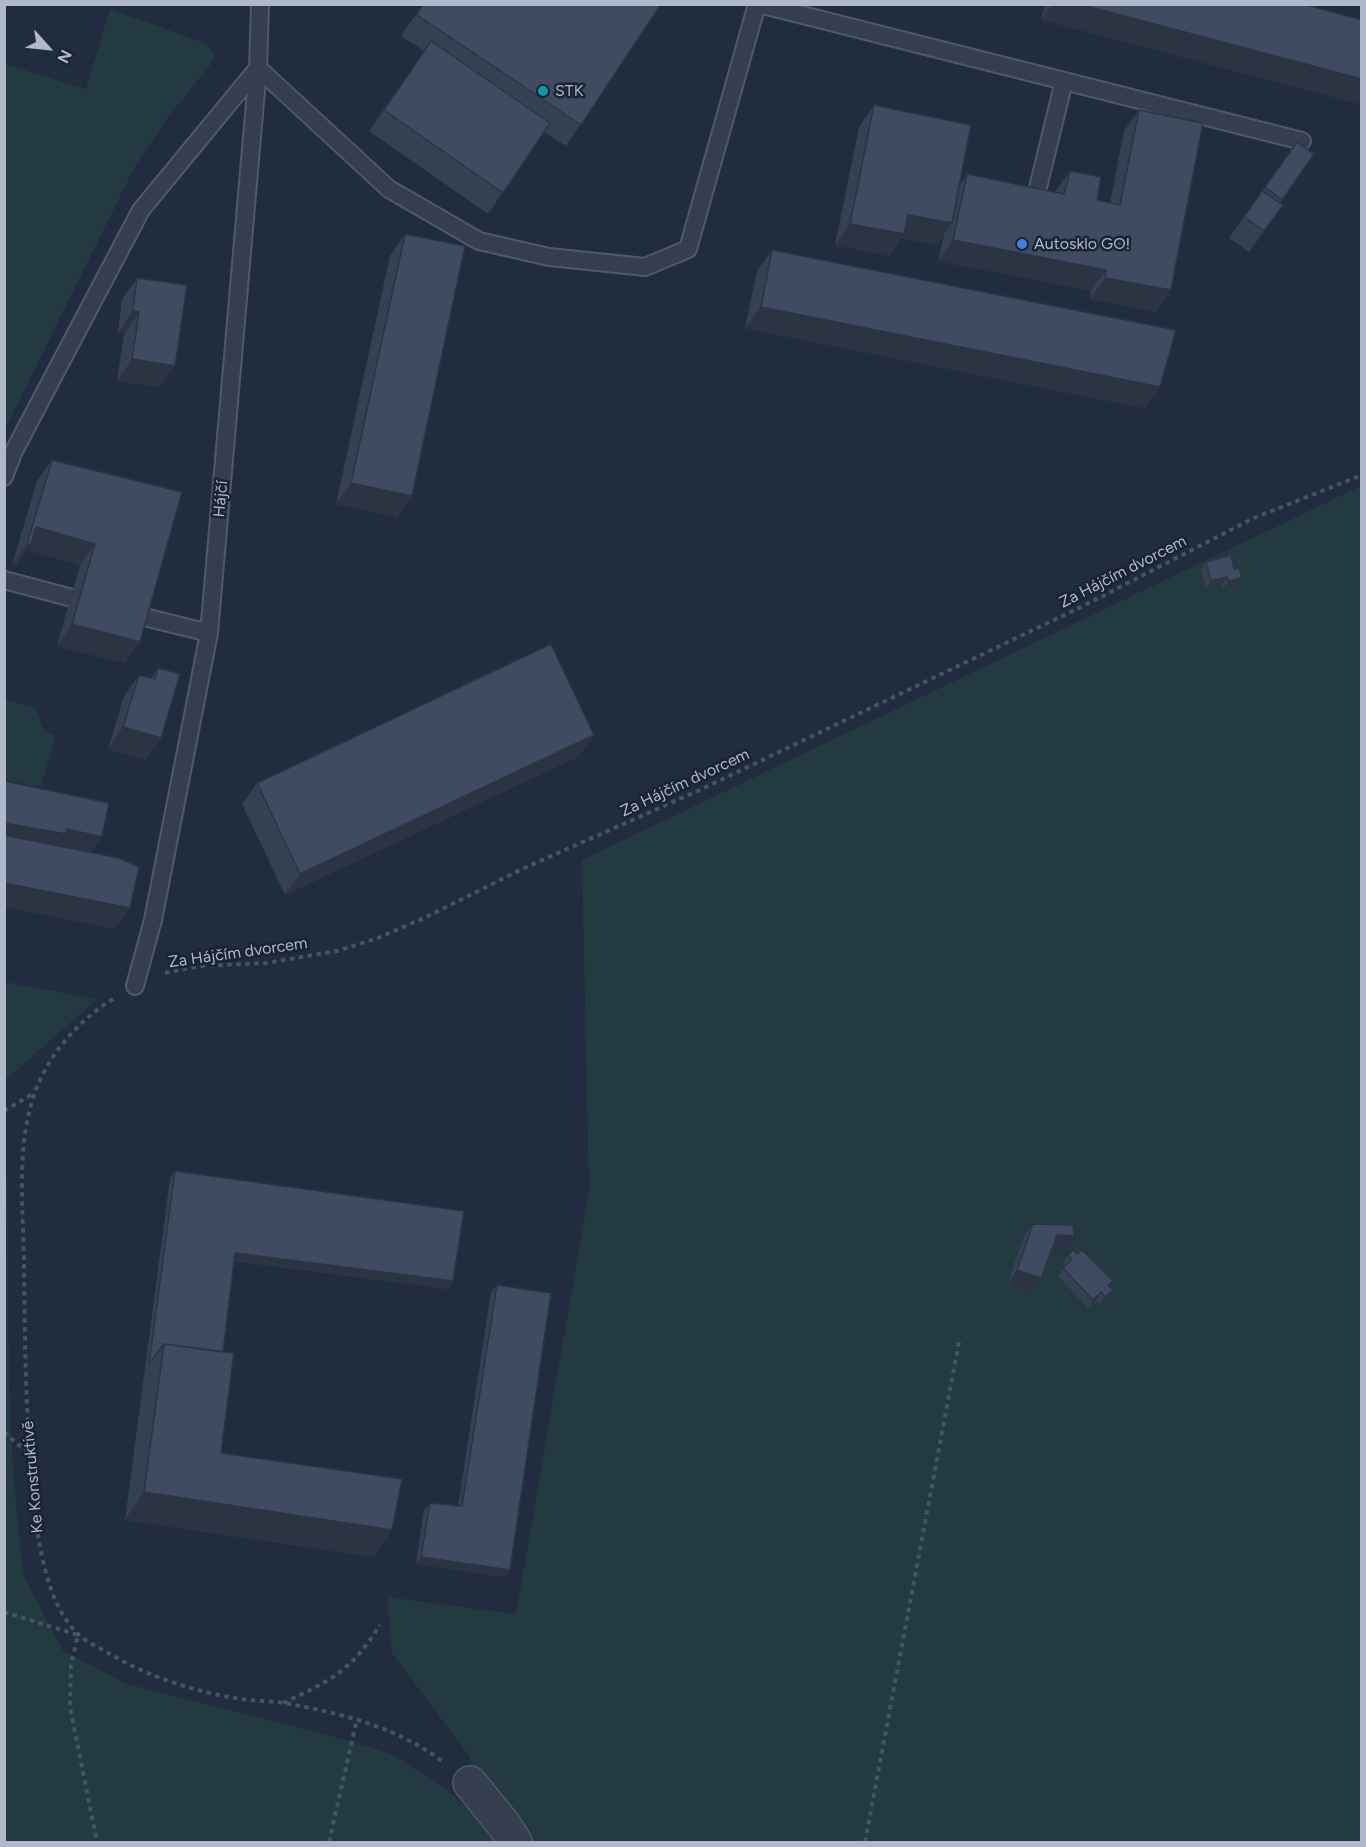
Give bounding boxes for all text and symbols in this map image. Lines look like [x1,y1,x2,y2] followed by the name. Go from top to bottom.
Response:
[18,18,78,78] north arrow
[53,47,76,66] text: N
[555,81,583,101] place label: STK
[536,84,550,98] marker: STK
[1034,234,1130,254] place label: Autosklo GO!
[1015,237,1029,251] marker: Autosklo GO!
[210,480,232,518] street label: Hájčí
[1056,532,1190,612] street label: Za Hájčím dvorcem
[618,745,752,821] street label: Za Hájčím dvorcem
[167,934,309,972] street label: Za Hájčím dvorcem
[19,1420,47,1534] street label: Ke Konstruktivě

